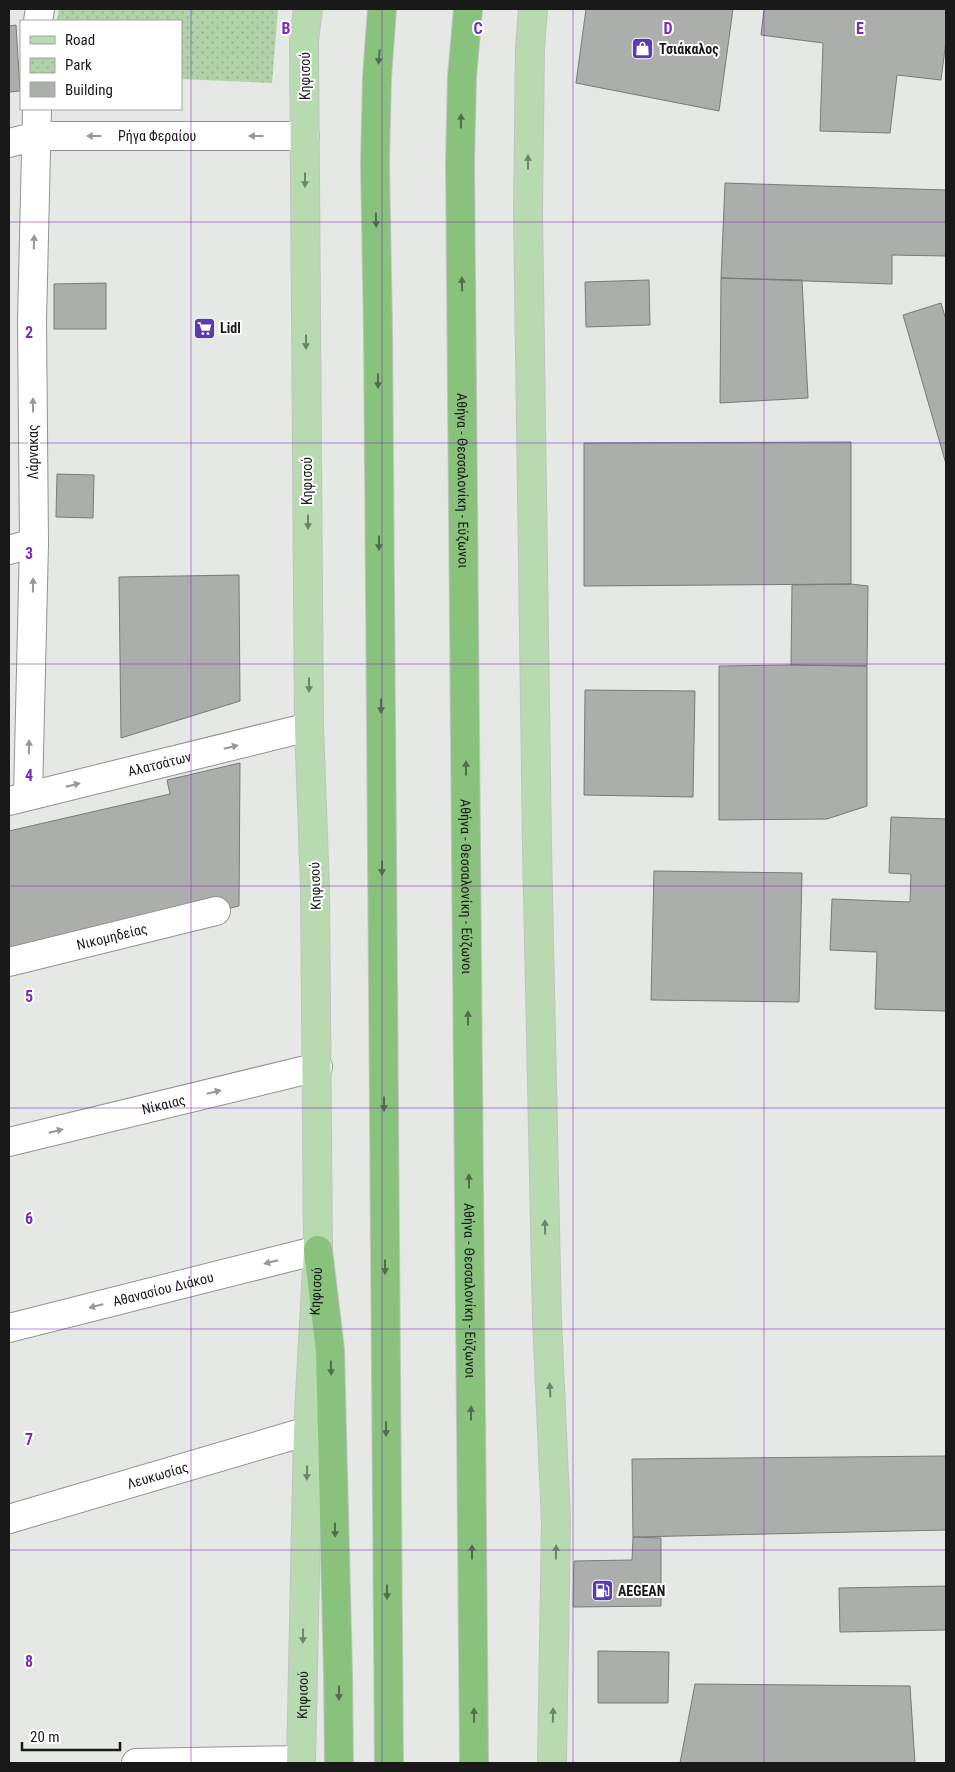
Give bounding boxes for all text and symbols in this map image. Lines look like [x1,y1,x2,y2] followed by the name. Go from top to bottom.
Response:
[282,19,291,38] text: B
[473,19,483,38] text: C
[663,19,673,38] text: D
[856,19,864,38] text: E
[20,20,182,110] legend
[65,31,95,49] text: Road
[631,37,655,61] shop icon: Τσιάκαλος
[659,41,719,57] place label: Τσιάκαλος
[374,50,382,66] one-way arrow
[297,52,314,100] street label: Κηφισού
[65,56,92,74] text: Park
[65,81,113,99] text: Building
[457,113,465,129] one-way arrow
[118,128,197,144] street label: Ρήγα Φεραίου
[85,132,101,140] one-way arrow
[248,132,264,140] one-way arrow
[524,154,532,170] one-way arrow
[301,172,309,188] one-way arrow
[372,212,380,228] one-way arrow
[31,234,39,250] one-way arrow
[458,275,466,291] one-way arrow
[192,316,216,340] supermarket icon: Lidl
[220,320,241,336] place label: Lidl
[25,323,33,342] text: 2
[302,335,310,351] one-way arrow
[374,373,382,389] one-way arrow
[454,393,472,568] street label: Αθήνα - Θεσσαλονίκη - Εύζωνοι
[29,397,37,413] one-way arrow
[25,424,41,480] street label: Λάρνακας
[299,457,316,505] street label: Κηφισού
[304,515,312,531] one-way arrow
[375,536,383,552] one-way arrow
[25,544,33,563] text: 3
[29,577,37,593] one-way arrow
[305,677,313,693] one-way arrow
[377,698,385,714] one-way arrow
[25,739,33,755] one-way arrow
[223,742,238,750] one-way arrow
[126,748,193,779] street label: Αλατσάτων
[462,760,470,776] one-way arrow
[25,766,33,785] text: 4
[66,781,81,789] one-way arrow
[458,799,475,974] street label: Αθήνα - Θεσσαλονίκη - Εύζωνοι
[306,861,325,910] street label: Κηφισού
[378,861,386,877] one-way arrow
[75,920,149,953] street label: Νικομηδείας
[25,987,33,1006] text: 5
[464,1010,472,1026] one-way arrow
[207,1088,222,1096] one-way arrow
[140,1091,187,1118] street label: Νίκαιας
[380,1096,388,1112] one-way arrow
[49,1127,64,1135] one-way arrow
[465,1172,473,1188] one-way arrow
[461,1203,479,1378] street label: Αθήνα - Θεσσαλονίκη - Εύζωνοι
[25,1209,33,1228] text: 6
[541,1219,549,1235] one-way arrow
[263,1258,278,1266] one-way arrow
[381,1259,389,1275] one-way arrow
[306,1267,325,1316] street label: Κηφισού
[111,1269,215,1309] street label: Αθανασίου Διάκου
[89,1302,104,1310] one-way arrow
[327,1360,335,1376] one-way arrow
[546,1381,554,1397] one-way arrow
[467,1405,475,1421] one-way arrow
[382,1421,390,1437] one-way arrow
[25,1430,33,1449] text: 7
[125,1459,190,1492] street label: Λευκωσίας
[302,1465,310,1481] one-way arrow
[331,1522,339,1538] one-way arrow
[468,1544,476,1560] one-way arrow
[552,1544,560,1560] one-way arrow
[590,1579,614,1603] fuel station icon: AEGEAN
[618,1583,665,1599] place label: AEGEAN
[384,1584,392,1600] one-way arrow
[299,1628,307,1644] one-way arrow
[25,1652,33,1671] text: 8
[294,1671,311,1719] street label: Κηφισού
[335,1685,343,1701] one-way arrow
[470,1706,478,1722] one-way arrow
[549,1706,557,1722] one-way arrow
[22,1720,120,1752] scale bar
[30,1728,60,1746] text: 20 m

